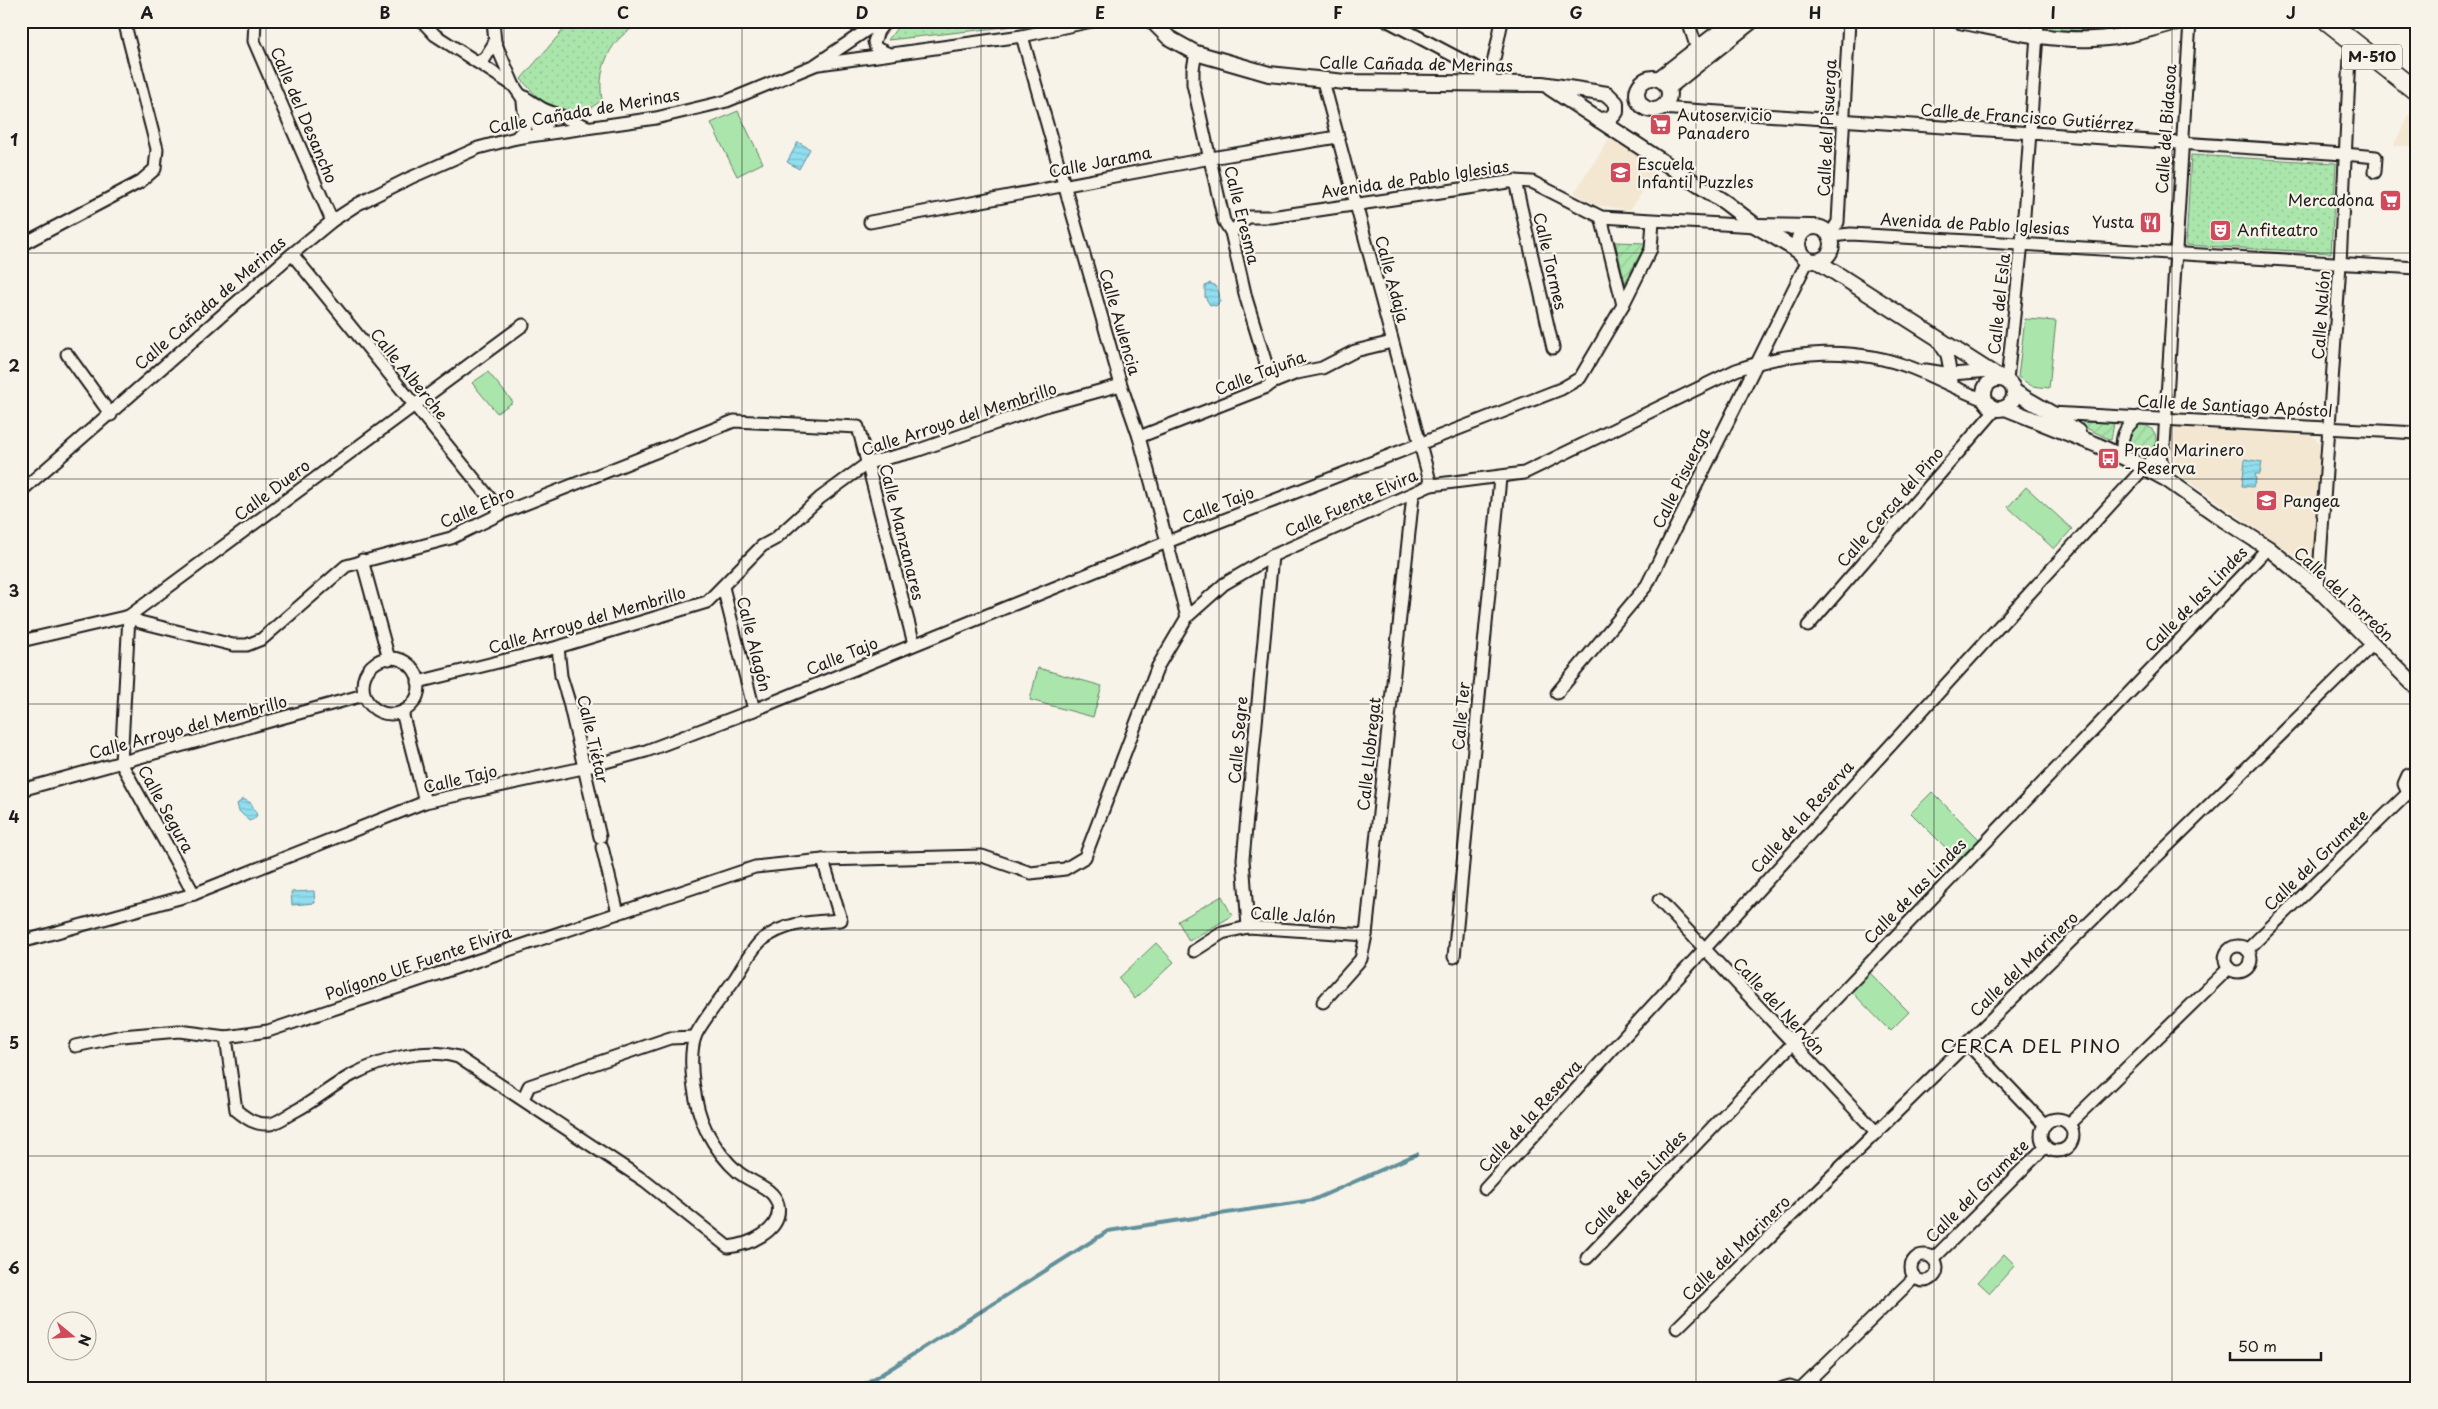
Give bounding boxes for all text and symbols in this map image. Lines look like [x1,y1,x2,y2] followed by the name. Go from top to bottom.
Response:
[141,0,154,24] text: A
[380,0,391,24] text: B
[617,0,629,24] text: C
[856,0,868,24] text: D
[1095,0,1105,24] text: E
[1333,0,1343,24] text: F
[1569,0,1583,24] text: G
[1809,0,1821,24] text: H
[2050,0,2056,24] text: I
[2286,0,2296,24] text: J
[265,43,345,187] street label: Calle del Desancho
[2342,44,2402,70] road number: M-510
[1319,49,1513,77] street label: Calle Cañada de Merinas
[1810,59,1842,197] street label: Calle del Pisuerga
[2148,63,2182,195] street label: Calle del Bidasoa
[486,81,681,139] street label: Calle Cañada de Merinas
[1920,97,2135,135] street label: Calle de Francisco Gutiérrez
[1677,102,1772,144] place label: Autoservicio Panadero
[1649,112,1673,136] supermarket icon: Autoservicio Panadero
[10,127,18,151] text: 1
[1046,139,1153,183] street label: Calle Jarama
[1637,151,1753,193] place label: Escuela Infantil Puzzles
[1319,153,1510,203] street label: Avenida de Pablo Iglesias
[1609,161,1633,185] school or university icon: Escuela Infantil Puzzles
[1219,163,1267,267] street label: Calle Eresma
[2288,187,2374,211] place label: Mercadona
[2378,188,2402,212] supermarket icon: Mercadona
[1880,206,2070,240] street label: Avenida de Pablo Iglesias
[2092,209,2134,233] place label: Yusta
[1528,210,1574,312] street label: Calle Tormes
[2138,210,2162,234] restaurant icon: Yusta
[2237,217,2318,241] place label: Anfiteatro
[2209,218,2233,242] theatre icon: Anfiteatro
[128,230,290,375] street label: Calle Cañada de Merinas
[1370,232,1416,325] street label: Calle Adaja
[1981,252,2015,356] street label: Calle del Esla
[1094,266,1148,378] street label: Calle Aulencia
[2305,269,2335,360] street label: Calle Nalón
[365,322,454,424] street label: Calle Alberche
[1211,344,1309,400] street label: Calle Tajuña
[8,353,20,377] text: 2
[858,375,1060,461] street label: Calle Arroyo del Membrillo
[2137,388,2333,422] street label: Calle de Santiago Apóstol
[1645,423,1715,532] street label: Calle Pisuerga
[2124,437,2244,479] place label: Prado Marinero - Reserva
[1830,441,1948,572] street label: Calle Cerca del Pino
[2096,447,2120,471] bus stop icon: Prado Marinero - Reserva
[228,453,314,526] street label: Calle Duero
[874,461,932,602] street label: Calle Manzanares
[1280,462,1421,542] street label: Calle Fuente Elvira
[436,479,518,533] street label: Calle Ebro
[1178,479,1257,529] street label: Calle Tajo
[2283,488,2340,512] place label: Pangea
[2255,489,2279,513] school or university icon: Pangea
[2138,540,2252,657] street label: Calle de las Lindes
[2289,540,2400,646] street label: Calle del Torreón
[9,578,19,602] text: 3
[485,579,688,659] street label: Calle Arroyo del Membrillo
[732,594,778,694] street label: Calle Alagón
[802,630,881,680] street label: Calle Tajo
[1445,680,1475,751] street label: Calle Ter
[86,688,289,764] street label: Calle Arroyo del Membrillo
[572,692,616,786] street label: Calle Tiétar
[1221,695,1253,785] street label: Calle Segre
[1350,695,1386,812] street label: Calle Llobregat
[1744,755,1859,878] street label: Calle de la Reserva
[420,758,499,798] street label: Calle Tajo
[133,760,201,857] street label: Calle Segura
[2257,803,2373,916] street label: Calle del Grumete
[9,804,20,828] text: 4
[1857,832,1971,949] street label: Calle de las Lindes
[1250,900,1337,928] street label: Calle Jalón
[1964,905,2083,1021] street label: Calle del Marinero
[321,919,514,1005] street label: Polígono UE Fuente Elvira
[1728,951,1831,1059] street label: Calle del Nervón
[9,1030,19,1054] text: 5
[1941,1031,2121,1059] district label: CERCA DEL PINO
[1472,1054,1587,1177] street label: Calle de la Reserva
[1577,1124,1691,1241] street label: Calle de las Lindes
[1919,1133,2033,1247] street label: Calle del Grumete
[1676,1189,1795,1305] street label: Calle del Marinero
[8,1255,20,1279] text: 6
[48,1312,98,1362] north arrow
[2230,1329,2322,1361] scale bar
[73,1332,97,1349] text: N
[2238,1334,2277,1357] text: 50 m

